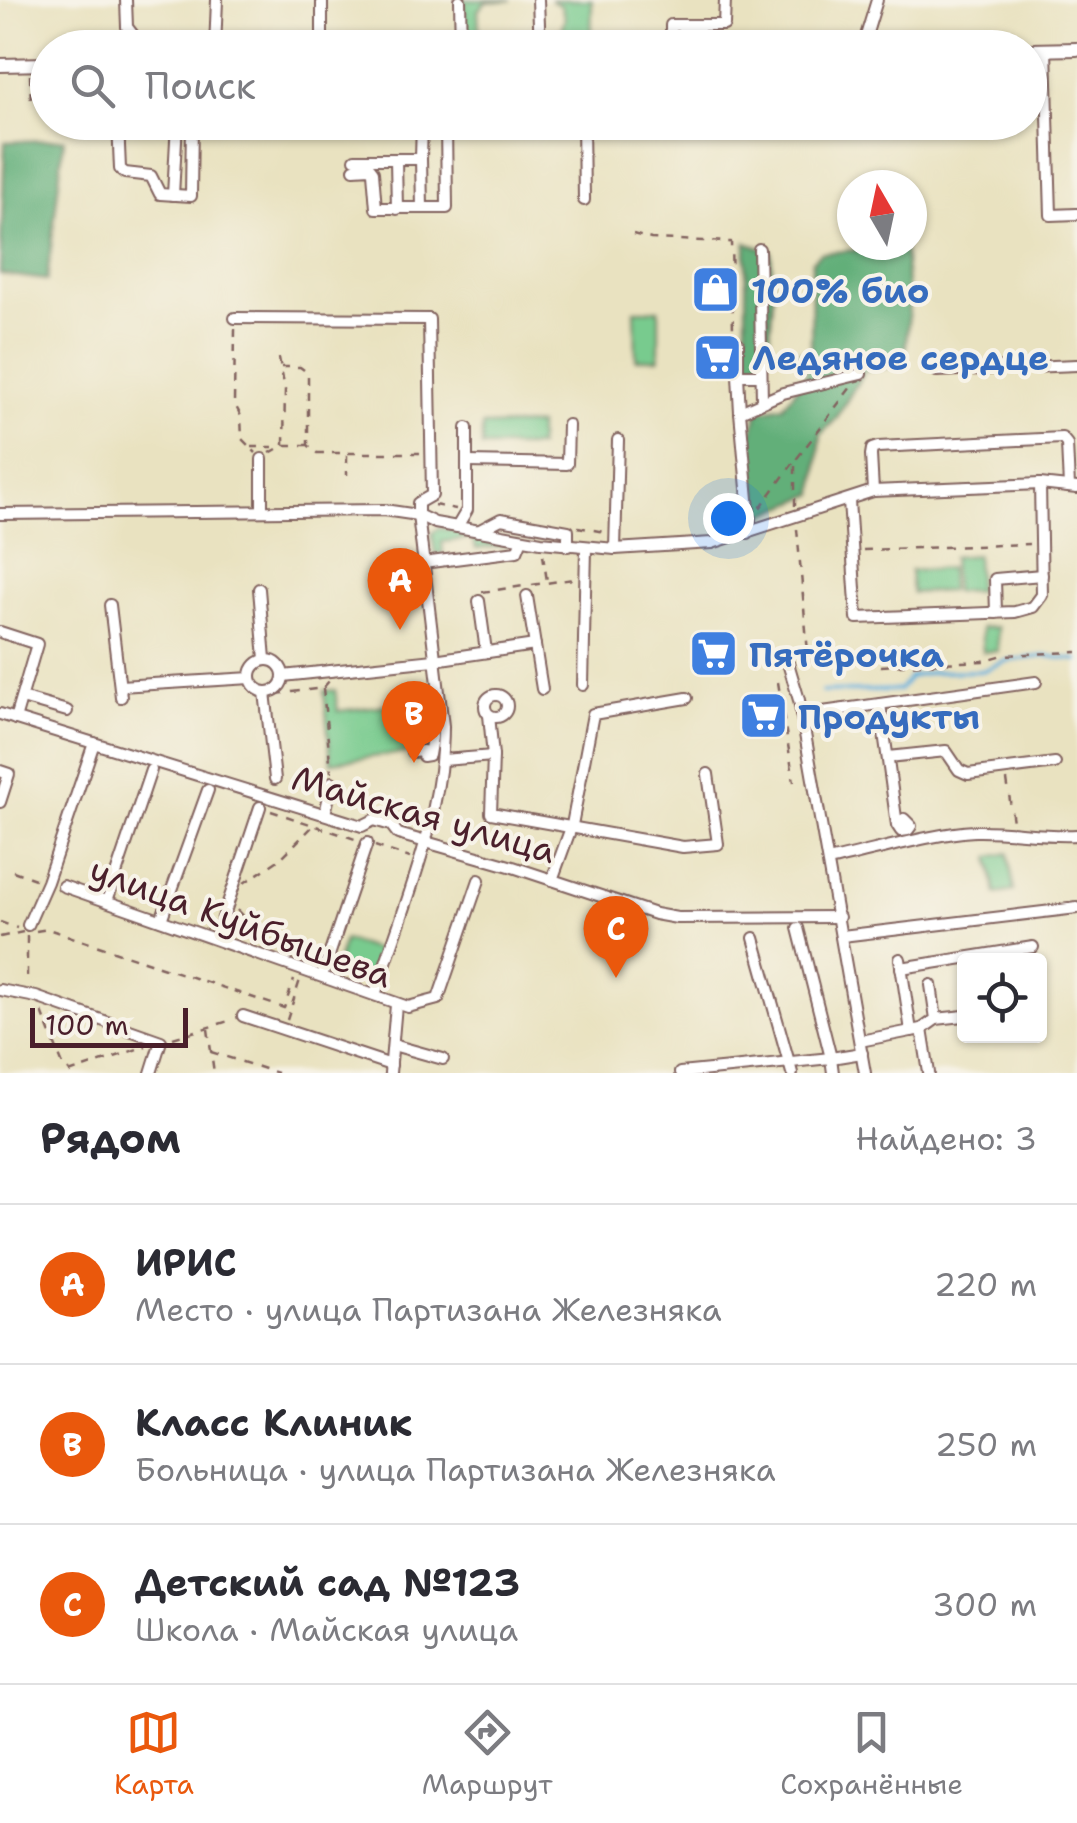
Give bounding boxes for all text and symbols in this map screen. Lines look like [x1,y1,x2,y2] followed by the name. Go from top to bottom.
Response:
[30,30,1047,140] search box
[65,58,120,113] icon: search
[145,60,256,111] text: Поиск
[837,170,927,260] north arrow
[690,264,742,316] shop icon: 100% био
[751,267,929,314] place label: 100% био
[691,331,743,383] supermarket icon: Ледяное сердце
[752,334,1049,381] place label: Ледяное сердце
[703,493,754,544] your location
[368,548,432,630] pin: A
[688,628,740,680] supermarket icon: Пятёрочка
[749,631,944,678] place label: Пятёрочка
[382,680,446,763] pin: B
[737,690,789,742] supermarket icon: Продукты
[798,693,980,740] place label: Продукты
[287,754,561,874] street label: Майская улица
[83,846,399,999] street label: улица Куйбышева
[584,896,648,978] pin: C
[957,953,1047,1043] map controls
[957,953,1047,1043] button: locate
[30,1003,188,1048] scale bar
[45,1006,129,1044] text: 100 m
[40,1110,181,1166] text: Рядом
[856,1117,1037,1160] text: Найдено: 3
[135,1237,237,1288] text: ИРИС
[60,1263,85,1306] text: A
[934,1263,1037,1306] text: 220 m
[135,1288,722,1331] text: Место · улица Партизана Железняка
[135,1397,412,1448] text: Класс Клиник
[63,1423,82,1466] text: B
[935,1423,1037,1466] text: 250 m
[135,1448,776,1491] text: Больница · улица Партизана Железняка
[135,1557,520,1608] text: Детский сад №123
[63,1583,82,1626] text: C
[932,1583,1037,1626] text: 300 m
[135,1608,518,1651] text: Школа · Майская улица
[114,1705,194,1803] tab: Карта
[422,1705,552,1803] tab: Маршрут
[780,1705,963,1803] tab: Сохранённые

